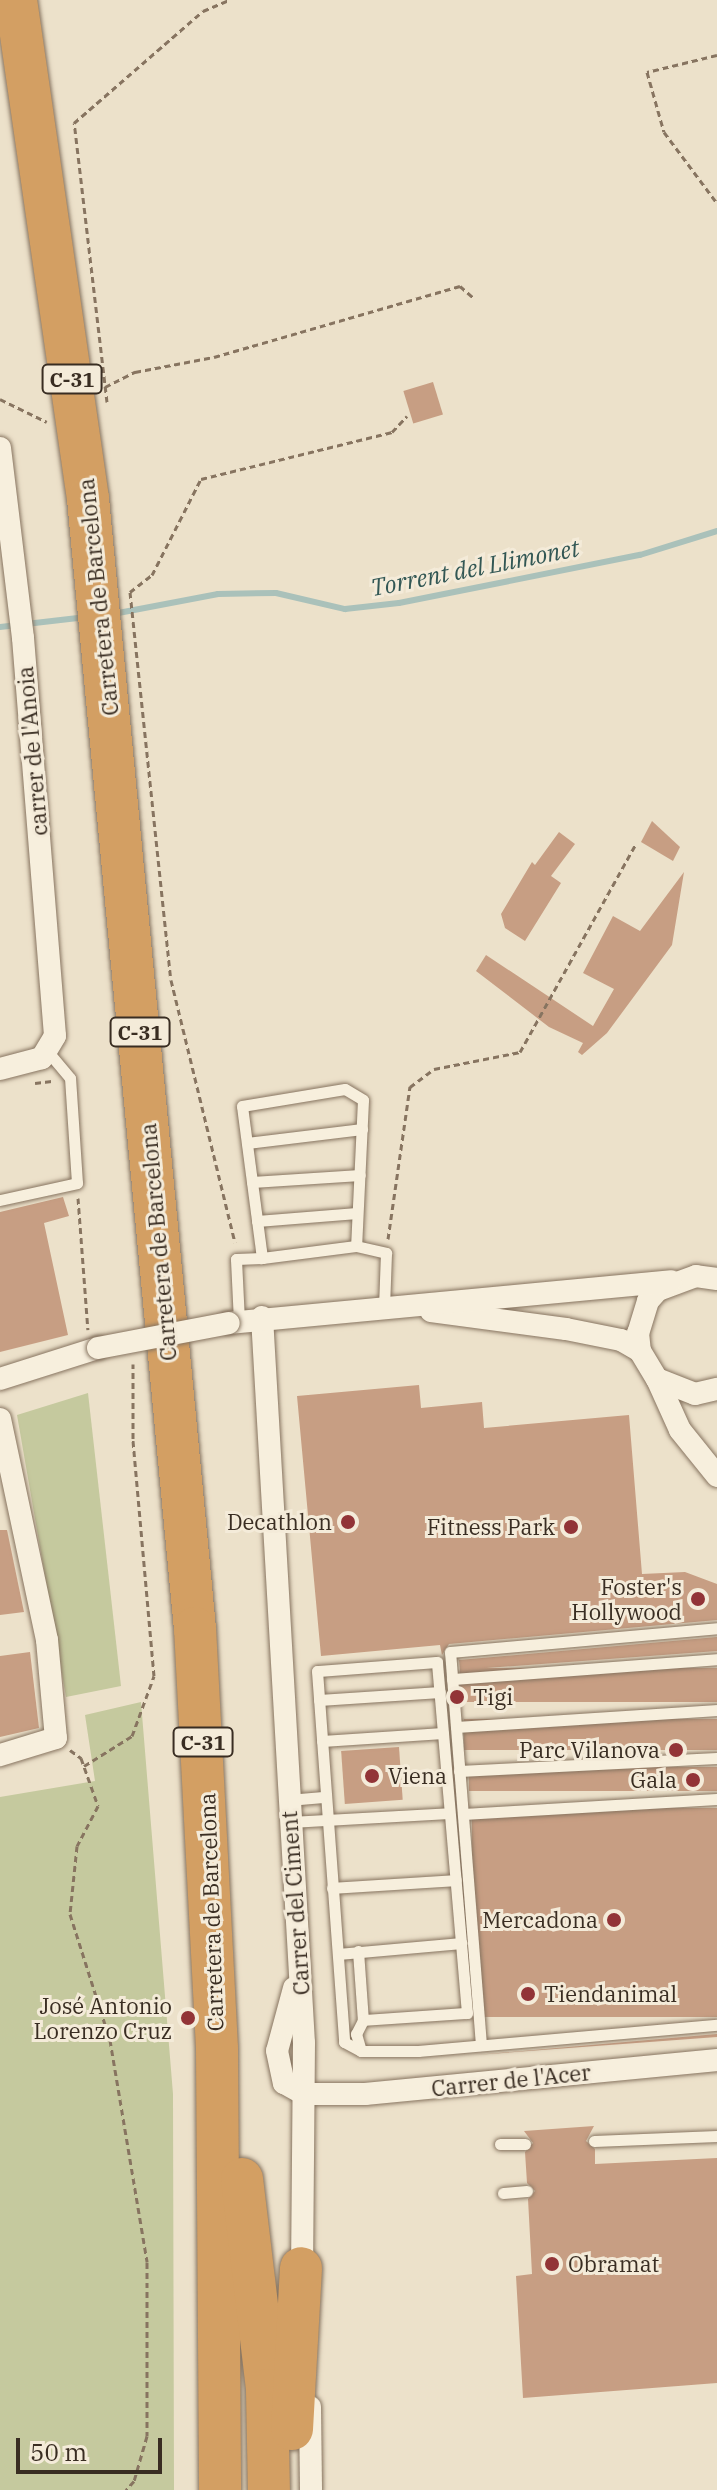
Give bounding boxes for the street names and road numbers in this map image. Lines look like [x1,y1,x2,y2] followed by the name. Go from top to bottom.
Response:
[40,363,104,395] road number: C-31
[72,477,124,717] street label: Carretera de Barcelona
[11,665,53,837] street label: carrer de l'Anoia
[108,1016,172,1048] road number: C-31
[134,1122,182,1362] street label: Carretera de Barcelona
[171,1726,235,1758] road number: C-31
[194,1792,228,2032] street label: Carretera de Barcelona
[275,1810,315,1996] street label: Carrer del Ciment
[430,2059,592,2101] street label: Carrer de l'Acer

